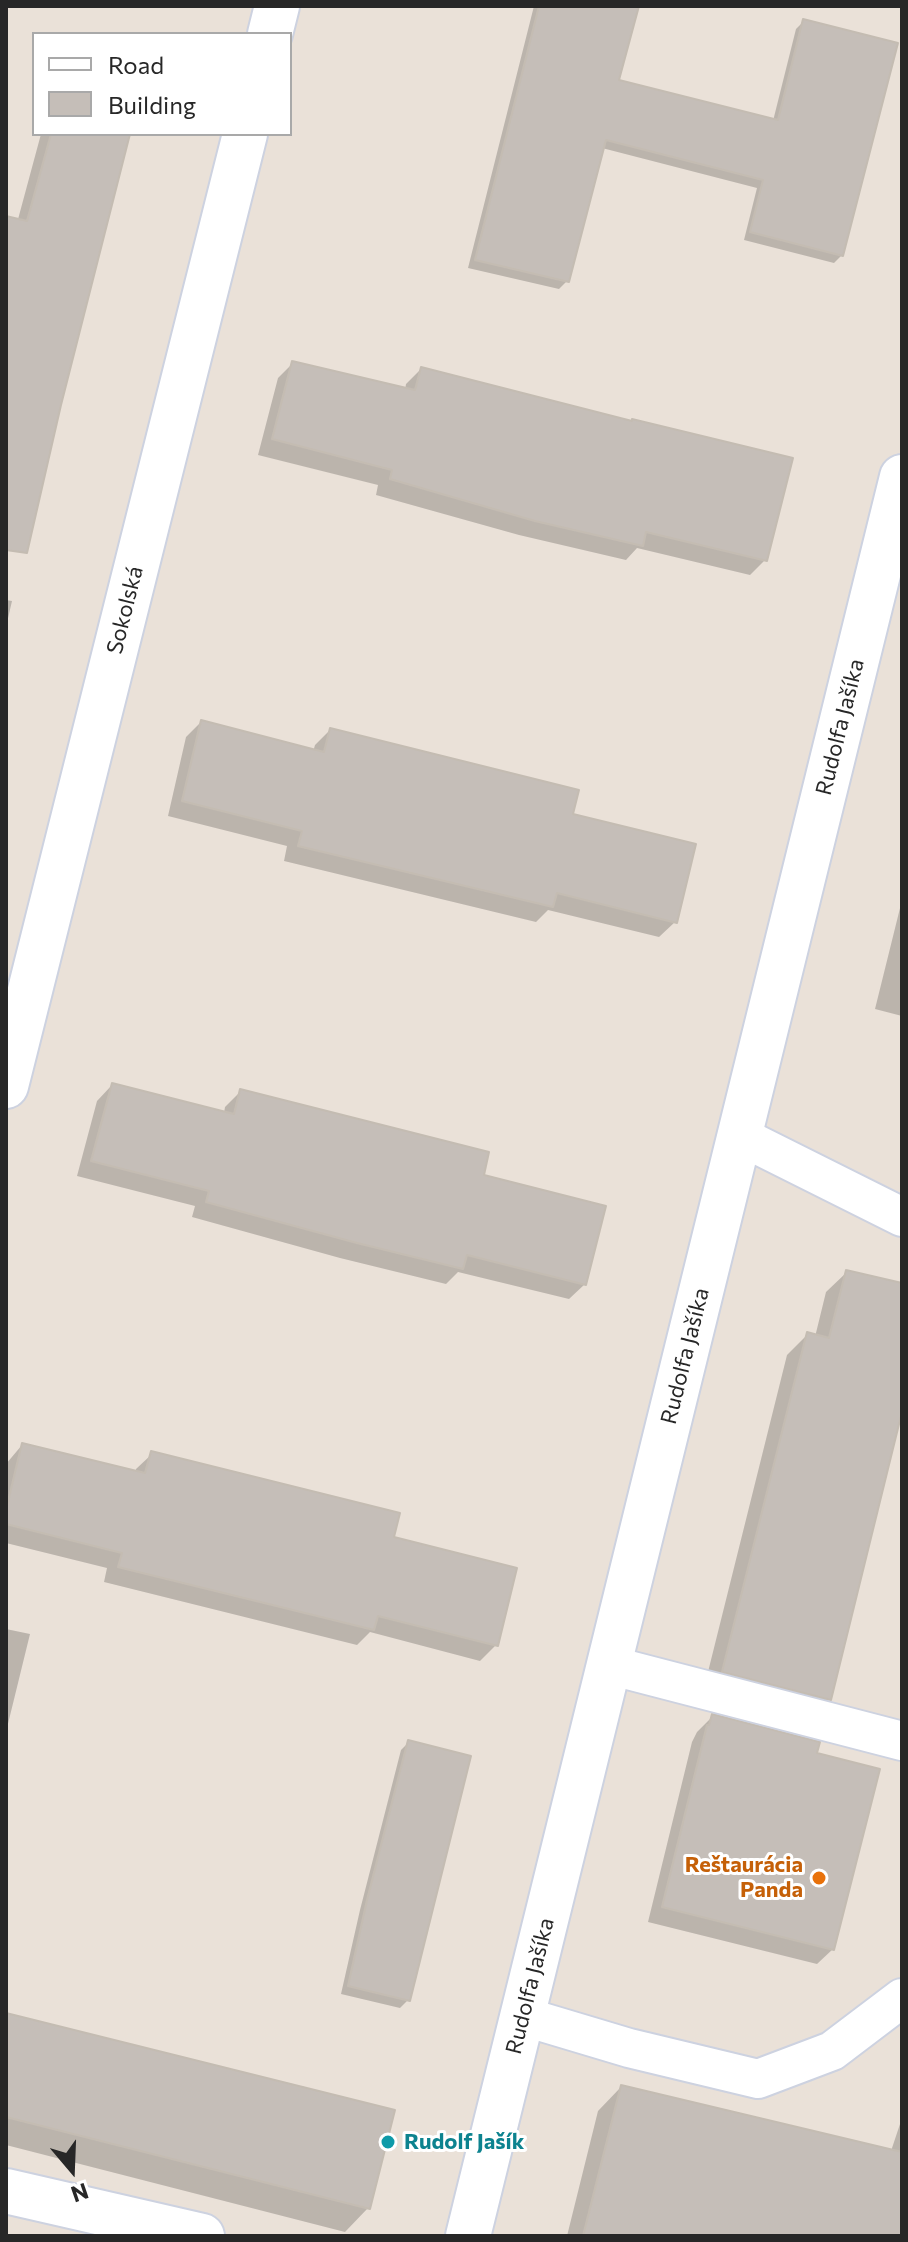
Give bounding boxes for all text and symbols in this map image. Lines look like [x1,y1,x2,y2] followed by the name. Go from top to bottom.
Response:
[32,32,292,136] legend
[108,50,164,79] text: Road
[108,90,196,119] text: Building
[101,563,149,657] street label: Sokolská
[810,656,870,798] street label: Rudolfa Jašíka
[655,1285,715,1427] street label: Rudolfa Jašíka
[685,1852,803,1904] place label: Reštaurácia Panda
[810,1869,828,1887] marker: Reštaurácia Panda
[500,1915,560,2057] street label: Rudolfa Jašíka
[404,2129,524,2155] place label: Rudolf Jašík
[32,2130,112,2210] north arrow
[379,2133,397,2151] marker: Rudolf Jašík
[68,2178,92,2209] text: N

